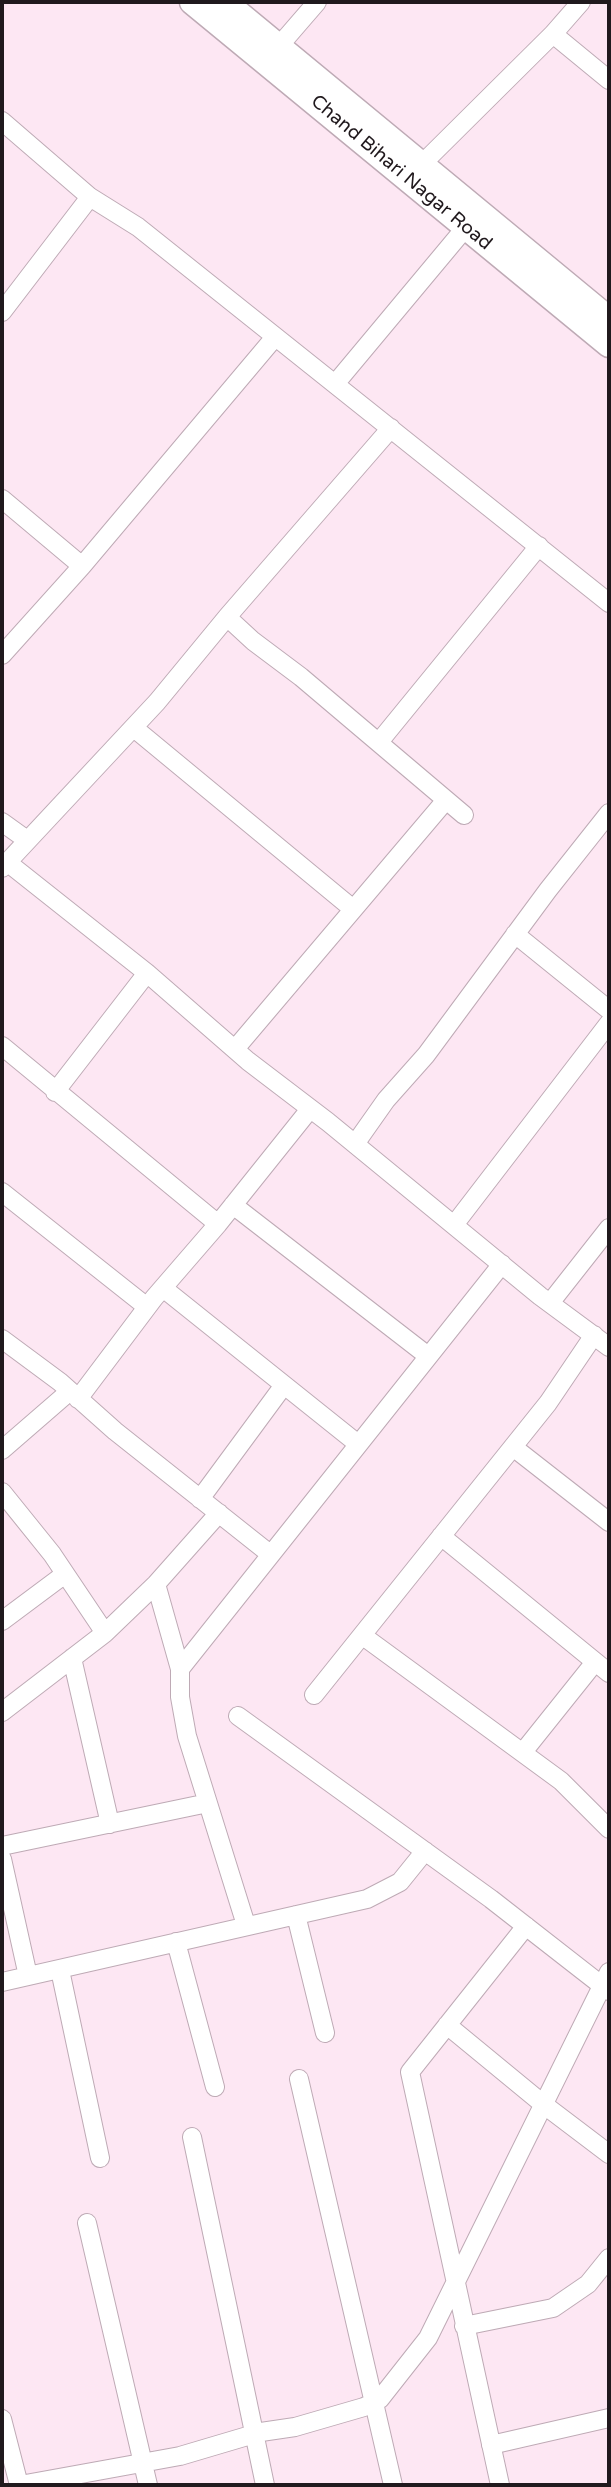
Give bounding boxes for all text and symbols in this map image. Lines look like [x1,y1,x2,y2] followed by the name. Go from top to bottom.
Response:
[306,91,496,255] street label: Chand Bihari Nagar Road

